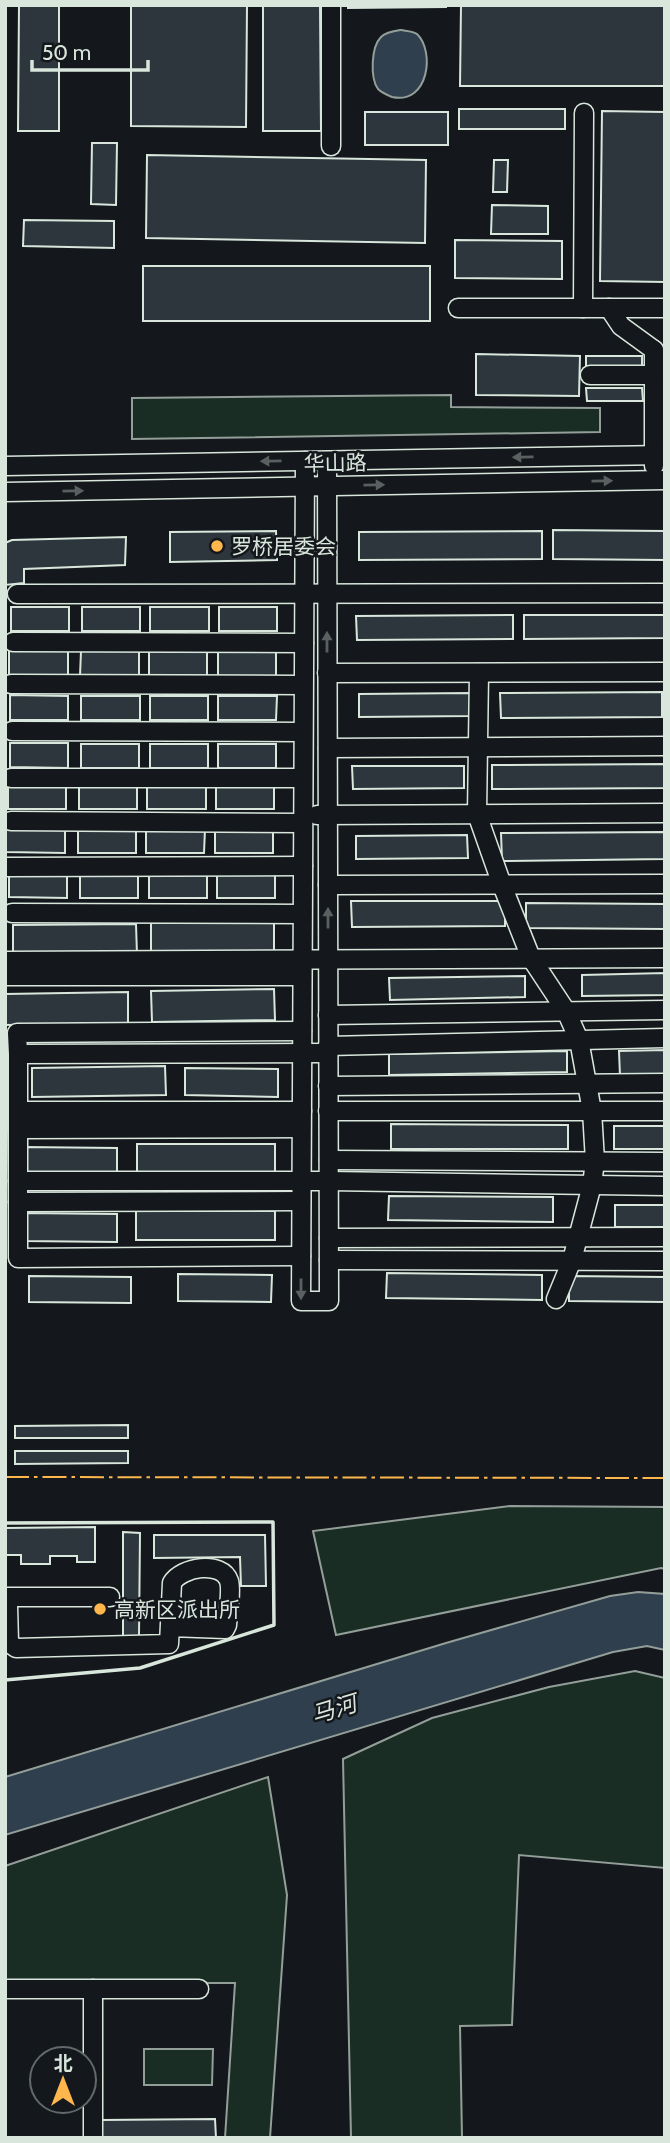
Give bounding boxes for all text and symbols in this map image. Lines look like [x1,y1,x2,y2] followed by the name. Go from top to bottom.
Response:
[32,28,147,72] scale bar
[42,40,91,65] text: 50 m
[303,450,367,476] street label: 华山路
[512,452,534,463] one-way arrow
[260,456,282,467] one-way arrow
[591,475,613,487] one-way arrow
[364,479,386,491] one-way arrow
[63,485,85,497] one-way arrow
[231,534,336,559] place label: 罗桥居委会
[209,538,225,554] marker: 罗桥居委会
[321,631,333,653] one-way arrow
[322,907,334,929] one-way arrow
[295,1278,307,1300] one-way arrow
[114,1597,240,1622] place label: 高新区派出所
[92,1601,108,1617] marker: 高新区派出所
[308,1688,364,1729] water label: 马河
[28,2045,98,2115] north arrow
[53,2052,73,2075] text: 北

